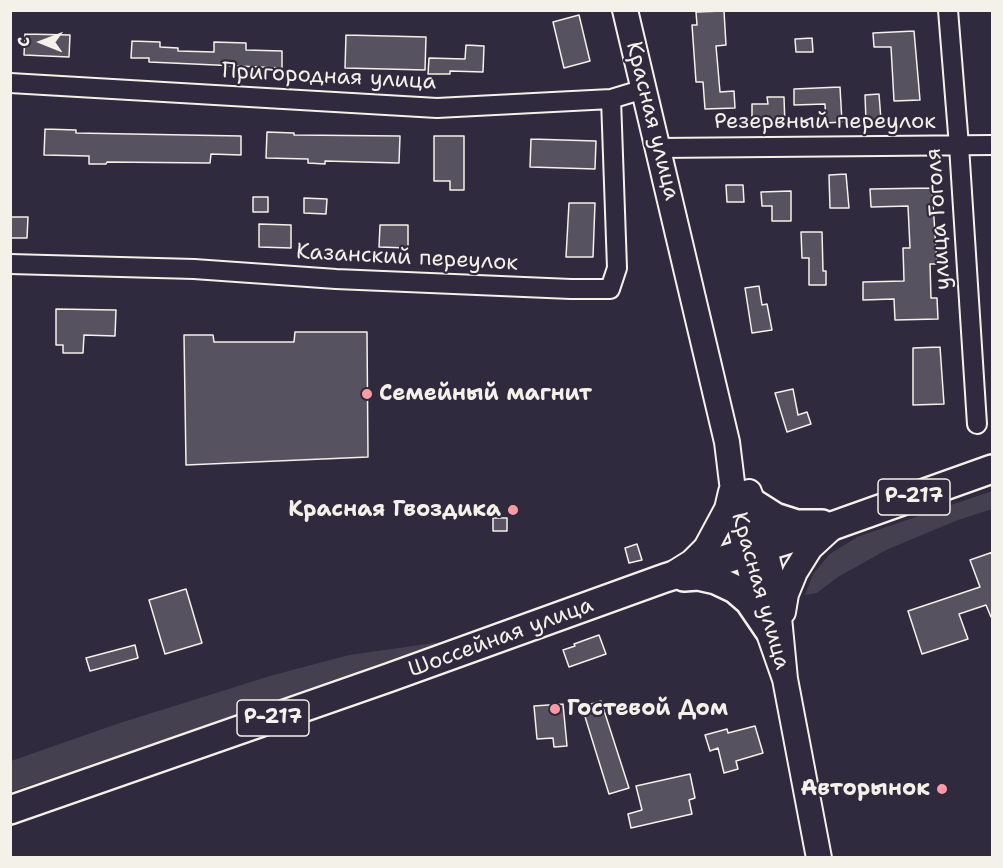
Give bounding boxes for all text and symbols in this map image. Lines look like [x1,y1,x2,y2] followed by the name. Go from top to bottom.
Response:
[12,12,72,72] north arrow
[13,37,34,47] text: С
[620,39,684,203] street label: Красная улица
[221,58,437,96] street label: Пригородная улица
[714,109,936,135] street label: Резервный переулок
[921,147,957,291] street label: улица Гоголя
[295,239,519,277] street label: Казанский переулок
[379,381,592,407] place label: Семейный магнит
[360,387,374,401] marker: Семейный магнит
[878,479,950,515] road number: Р-217
[288,497,501,523] place label: Красная Гвоздика
[506,503,520,517] marker: Красная Гвоздика
[725,509,795,673] street label: Красная улица
[405,592,597,684] street label: Шоссейная улица
[567,696,728,722] place label: Гостевой Дом
[237,700,309,736] road number: Р-217
[548,702,562,716] marker: Гостевой Дом
[800,776,930,802] place label: Авторынок
[935,782,949,796] marker: Авторынок

